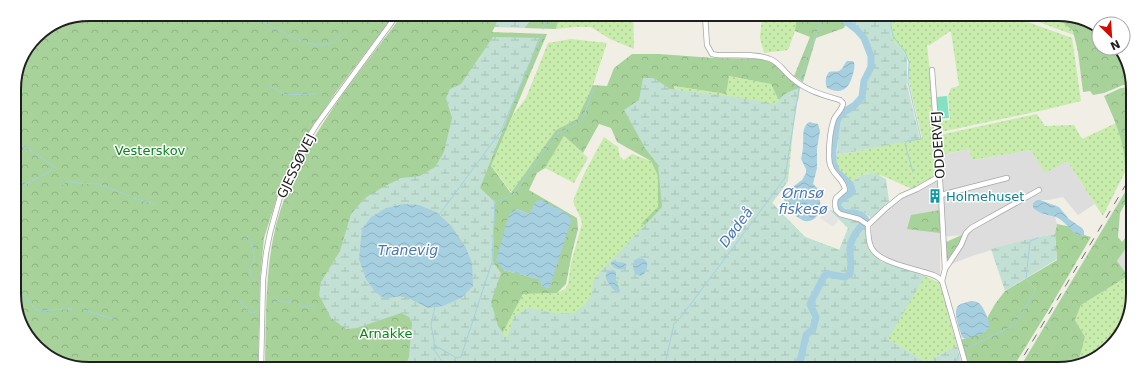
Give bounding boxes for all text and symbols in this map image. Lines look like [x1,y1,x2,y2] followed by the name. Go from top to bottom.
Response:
[1091,16,1131,56] north arrow
[1108,37,1122,52] text: N
[928,111,948,179] street label: ODDERVEJ
[274,131,318,201] street label: GJESSØVEJ
[115,143,186,158] park label: Vesterskov
[779,185,828,217] water label: Ørnsø fiskesø
[927,188,943,204] building icon: Holmehuset
[946,189,1024,204] place label: Holmehuset
[716,204,756,250] water label: Dødeå
[378,242,438,258] water label: Tranevig
[360,326,412,341] park label: Arnakke

